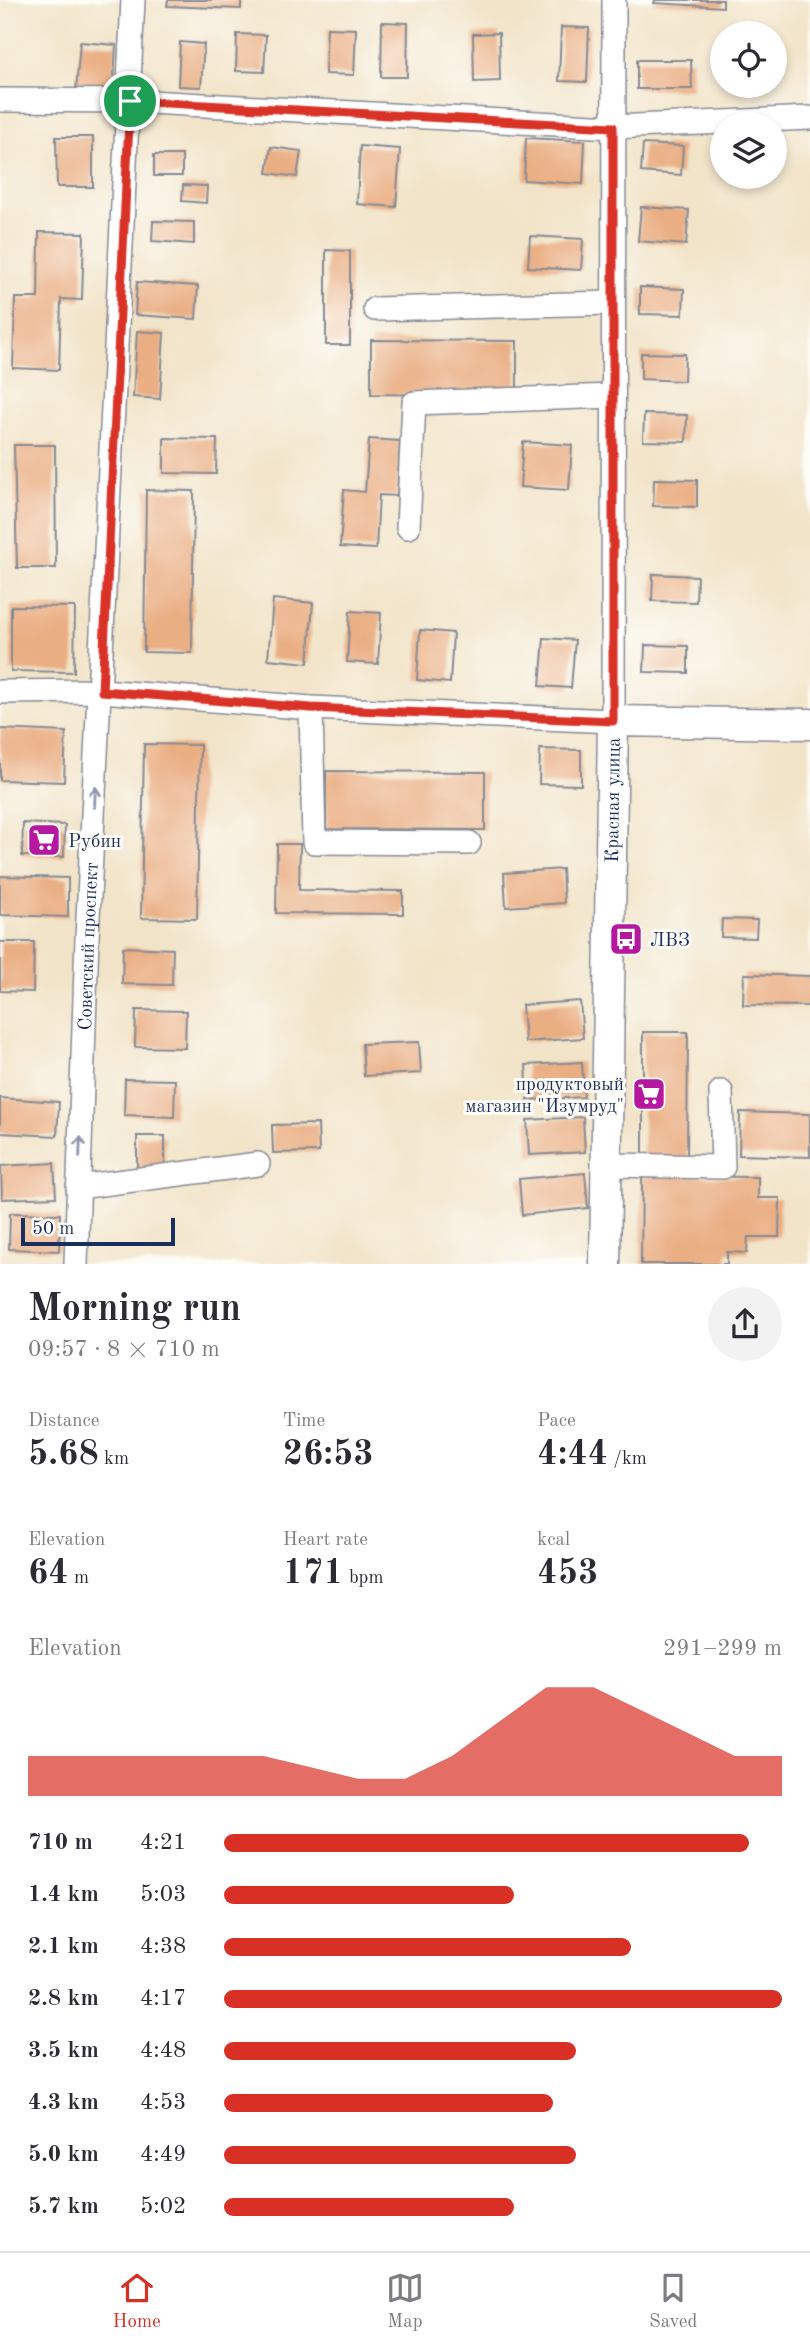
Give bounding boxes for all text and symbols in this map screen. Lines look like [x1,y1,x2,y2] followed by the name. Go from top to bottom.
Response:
[710,21,787,189] map controls
[710,21,787,98] button: locate
[100,71,160,131] pin
[111,82,149,120] icon: arrive
[710,112,787,189] button: layers
[604,737,625,863] street label: Красная улица
[89,786,102,809] one-way arrow
[25,821,63,859] supermarket icon: Рубин
[68,833,121,852] place label: Рубин
[77,862,103,1031] street label: Советский проспект
[607,920,645,958] bus stop icon: ЛВЗ
[650,932,690,951] place label: ЛВЗ
[630,1075,668,1113] supermarket icon: продуктовый магазин "Изумруд"
[466,1076,624,1117] place label: продуктовый магазин "Изумруд"
[73,1136,86,1159] one-way arrow
[21,1215,175,1247] scale bar
[32,1220,74,1239] text: 50 m
[708,1287,782,1361] button: share
[28,1291,241,1329] text: Morning run
[28,1338,220,1361] text: 09:57 · 8 × 710 m
[28,1412,100,1431] text: Distance
[283,1412,325,1431] text: Time
[537,1412,576,1431] text: Pace
[28,1437,99,1472] text: 5.68
[283,1437,374,1472] text: 26:53
[537,1437,608,1472] text: 4:44
[99,1450,129,1469] text: km
[608,1450,647,1469] text: /km
[28,1531,105,1550] text: Elevation
[283,1531,368,1550] text: Heart rate
[537,1531,570,1550] text: kcal
[28,1556,69,1591] text: 64
[283,1556,344,1591] text: 171
[537,1556,598,1591] text: 453
[69,1569,89,1588] text: m
[344,1569,384,1588] text: bpm
[28,1637,122,1660] text: Elevation
[663,1637,782,1660] text: 291–299 m
[28,1831,93,1854] text: 710 m
[140,1831,186,1854] text: 4:21
[28,1883,99,1906] text: 1.4 km
[140,1883,186,1906] text: 5:03
[28,1935,99,1958] text: 2.1 km
[140,1935,186,1958] text: 4:38
[28,1987,99,2010] text: 2.8 km
[140,1987,186,2010] text: 4:17
[28,2039,99,2062] text: 3.5 km
[140,2039,186,2062] text: 4:48
[28,2091,99,2114] text: 4.3 km
[140,2091,186,2114] text: 4:53
[28,2143,99,2166] text: 5.0 km
[140,2143,186,2166] text: 4:49
[28,2195,99,2218] text: 5.7 km
[140,2195,186,2218] text: 5:02
[113,2269,161,2334] tab: Home
[386,2269,424,2334] tab: Map
[649,2269,697,2334] tab: Saved

